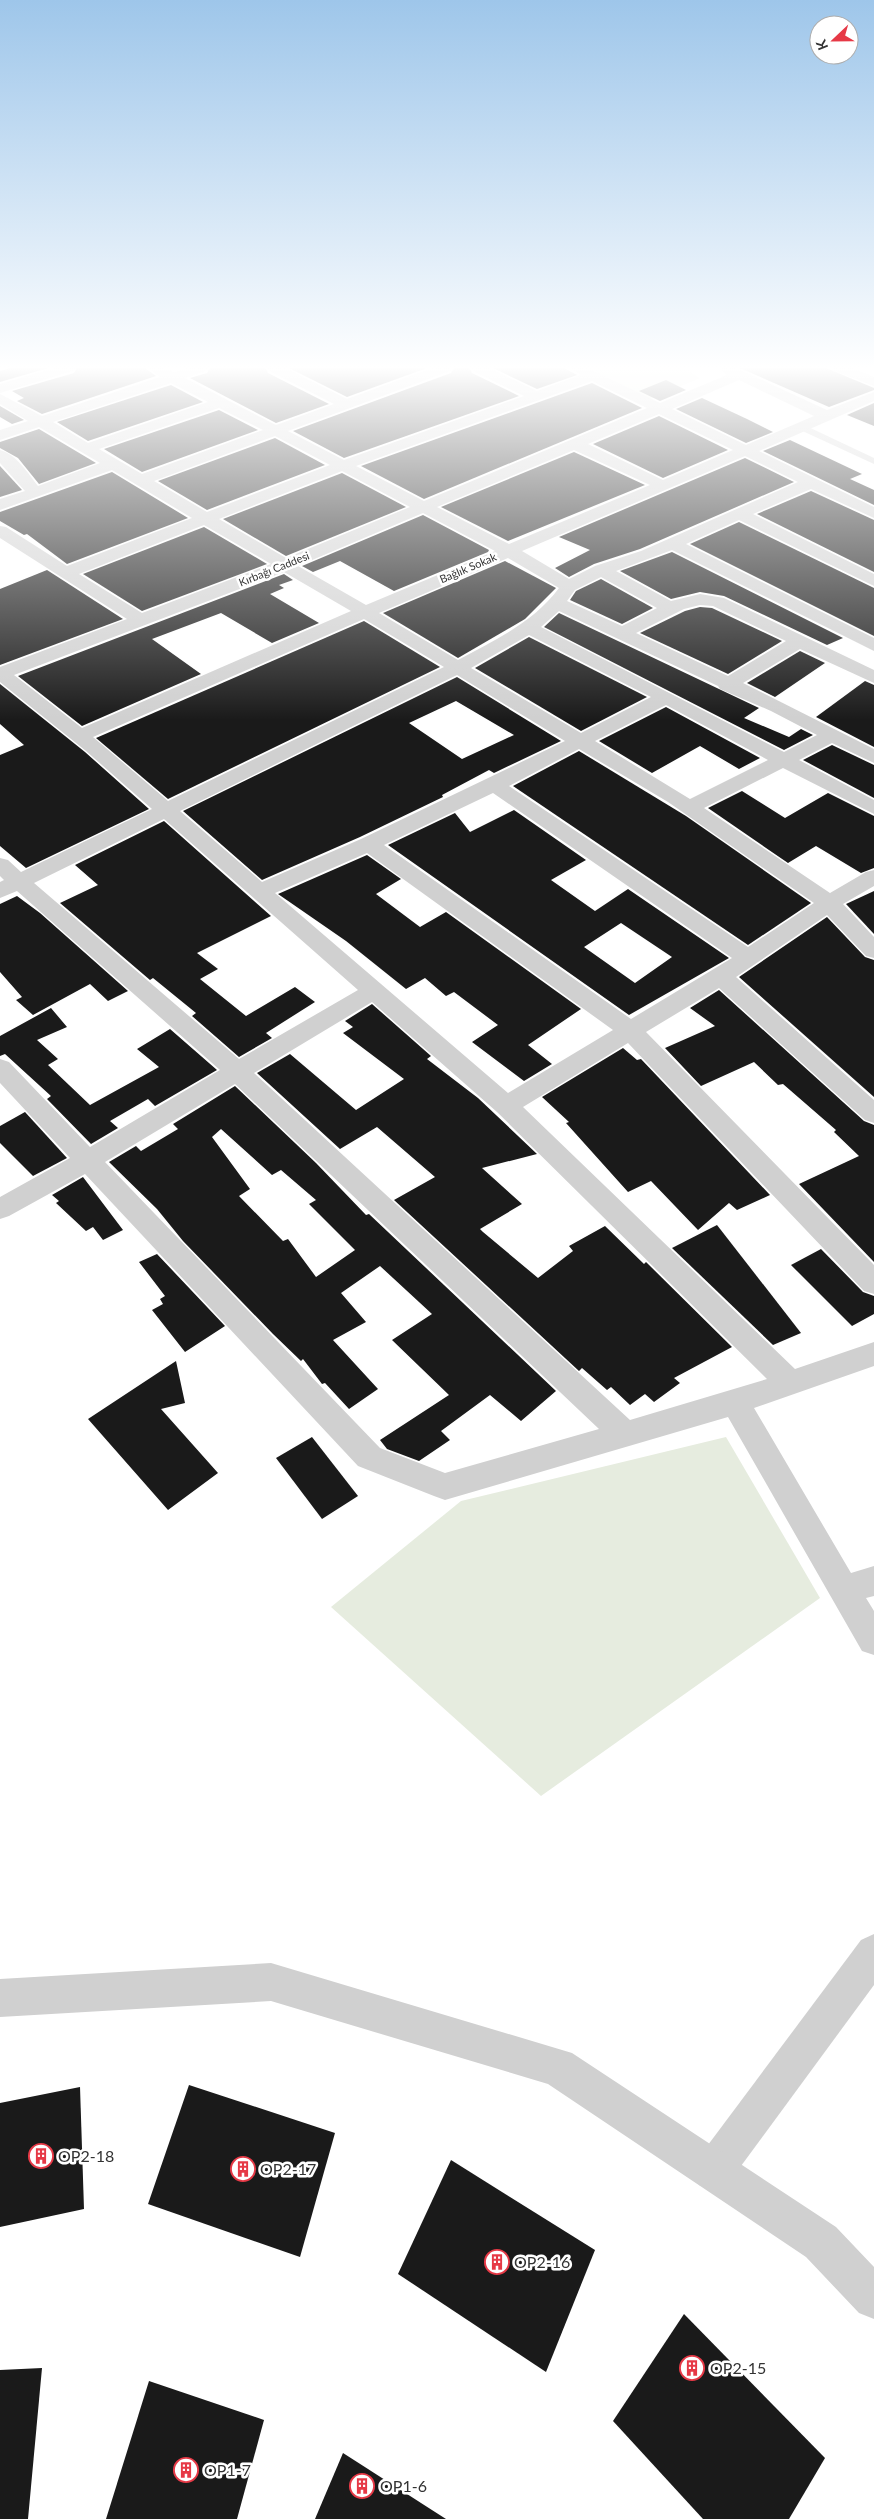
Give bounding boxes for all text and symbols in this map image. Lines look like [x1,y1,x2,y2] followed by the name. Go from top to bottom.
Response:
[809,15,859,65] north arrow
[812,37,831,53] text: K
[237,548,311,589] street label: Kırbağı Caddesi
[437,550,499,585] street label: Bağlık Sokak
[28,2143,54,2169] building icon: OP2-18
[58,2146,114,2165] place label: OP2-18
[230,2156,256,2182] building icon: OP2-17
[260,2159,316,2178] place label: OP2-17
[484,2249,510,2275] building icon: OP2-16
[514,2252,570,2271] place label: OP2-16
[679,2355,705,2381] building icon: OP2-15
[710,2358,766,2377] place label: OP2-15
[173,2457,199,2483] building icon: OP1-7
[204,2460,251,2479] place label: OP1-7
[349,2473,375,2499] building icon: OP1-6
[380,2476,427,2495] place label: OP1-6

